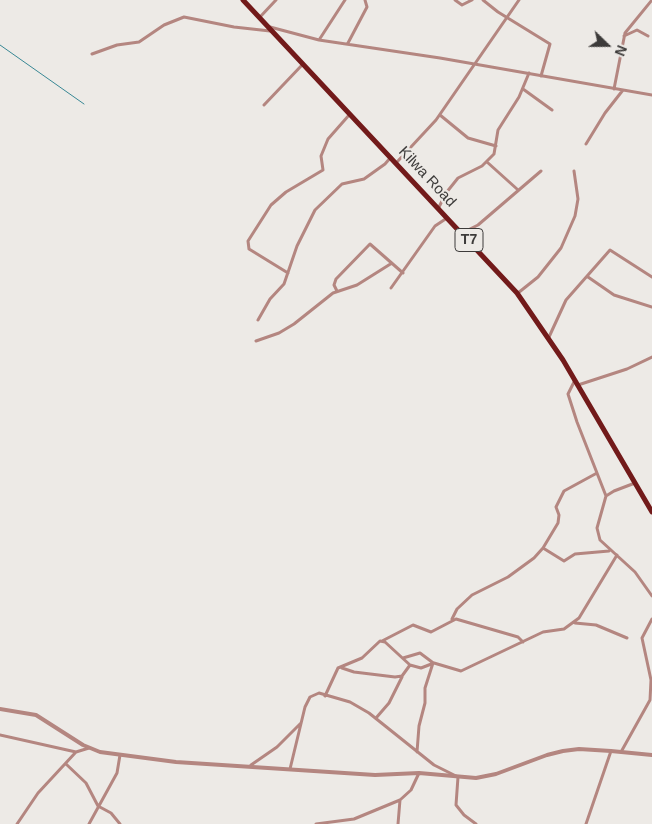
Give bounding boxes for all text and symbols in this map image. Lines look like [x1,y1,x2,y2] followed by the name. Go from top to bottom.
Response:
[582,20,632,70] north arrow
[612,43,630,58] text: N
[395,143,459,211] street label: Kilwa Road
[455,228,483,252] road number: T7

